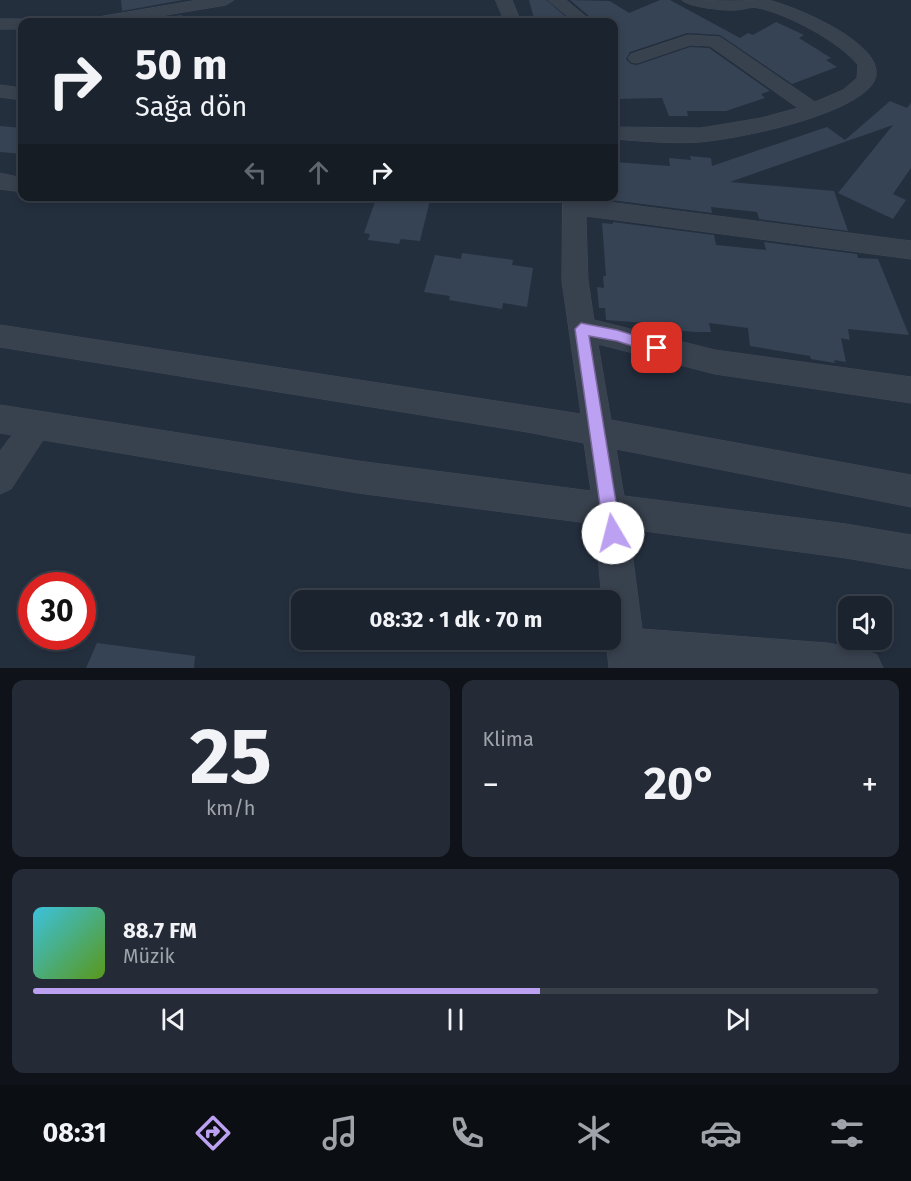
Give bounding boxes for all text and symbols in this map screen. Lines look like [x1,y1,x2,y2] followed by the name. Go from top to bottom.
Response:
[135,40,228,90] text: 50 m
[36,42,114,120] icon: right
[135,91,247,123] text: Sağa dön
[239,156,272,189] icon: left
[302,156,335,189] icon: ahead
[365,156,398,189] icon: right
[631,322,682,373] pin
[640,331,673,364] icon: arrive
[581,501,645,565] position arrow
[18,572,96,650] speed limit sign: 30
[838,596,892,650] map controls
[838,596,892,650] button: sound
[370,606,542,633] text: 08:32 · 1 dk · 70 m
[190,710,272,804] text: 25
[483,727,534,751] text: Klima
[644,757,717,811] text: 20°
[483,765,499,805] text: −
[862,765,878,805] text: +
[206,796,256,820] text: km/h
[123,917,197,944] text: 88.7 FM
[123,944,175,968] text: Müzik
[157,1003,190,1036] icon: previous
[439,1003,472,1036] icon: pause
[721,1003,754,1036] icon: next
[192,1112,234,1154] icon: directions
[319,1112,361,1154] icon: music
[446,1112,488,1154] icon: phone
[573,1112,615,1154] icon: climate
[700,1112,742,1154] icon: car
[826,1112,868,1154] icon: filters
[42,1117,107,1149] text: 08:31

